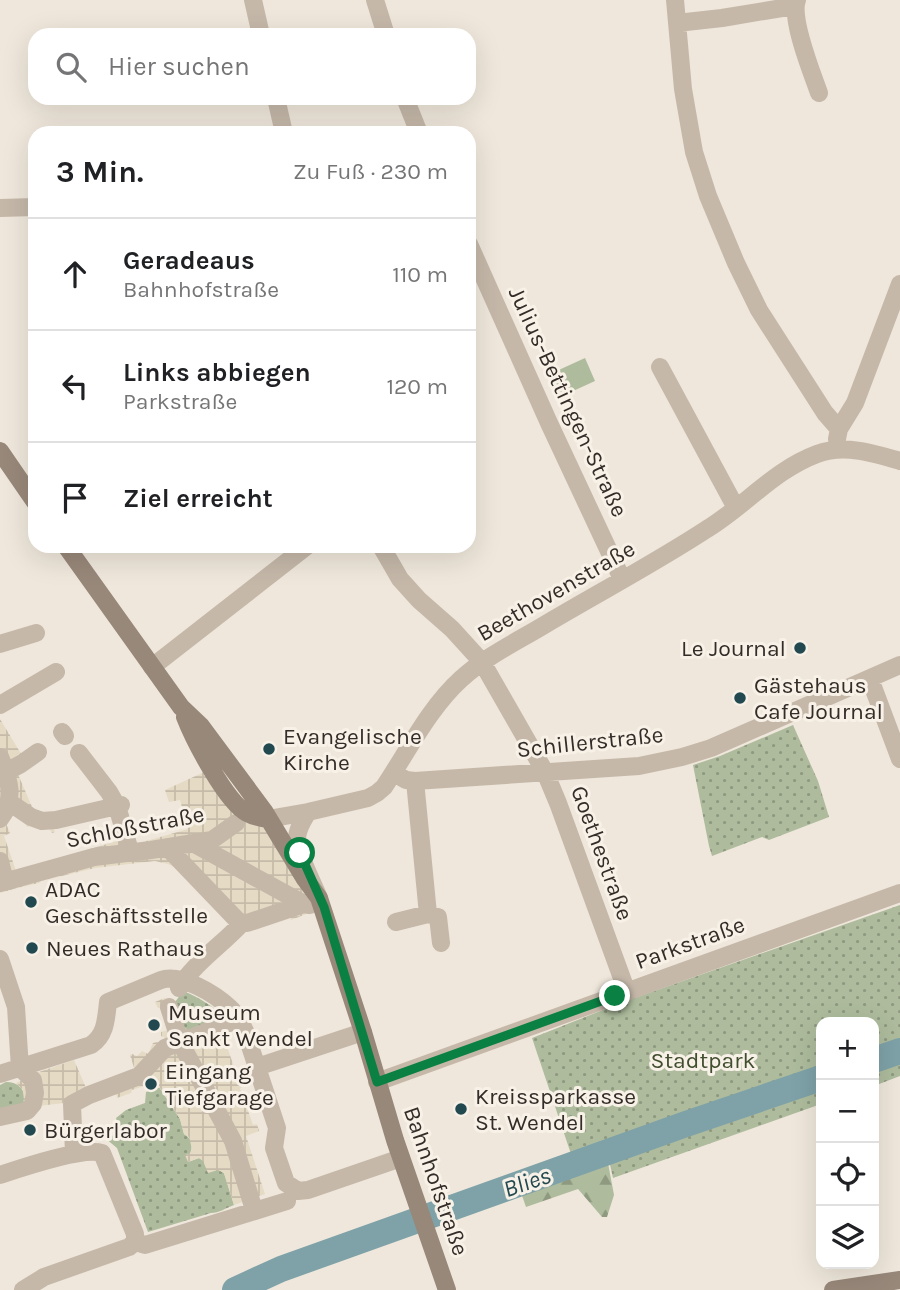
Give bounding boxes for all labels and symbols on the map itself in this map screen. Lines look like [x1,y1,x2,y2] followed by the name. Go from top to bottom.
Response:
[503,283,633,521] street label: Julius-Bettingen-Straße
[472,535,640,647] street label: Beethovenstraße
[681,635,786,662] place label: Le Journal
[792,640,808,656] marker: Le Journal
[754,672,883,725] place label: Gästehaus Cafe Journal
[732,690,748,706] marker: Gästehaus Cafe Journal
[515,721,665,763] street label: Schillerstraße
[283,723,422,776] place label: Evangelische Kirche
[261,741,277,757] marker: Evangelische Kirche
[565,782,639,924] street label: Goethestraße
[64,800,206,854] street label: Schloßstraße
[284,837,315,868] route start
[45,876,208,929] place label: ADAC Geschäftsstelle
[23,894,39,910] marker: ADAC Geschäftsstelle
[632,911,748,975] street label: Parkstraße
[46,935,205,962] place label: Neues Rathaus
[24,940,40,956] marker: Neues Rathaus
[599,980,630,1011] route end
[168,999,313,1052] place label: Museum Sankt Wendel
[146,1017,162,1033] marker: Museum Sankt Wendel
[651,1047,755,1074] park label: Stadtpark
[165,1058,274,1111] place label: Eingang Tiefgarage
[143,1076,159,1092] marker: Eingang Tiefgarage
[475,1083,636,1136] place label: Kreissparkasse St. Wendel
[453,1101,469,1117] marker: Kreissparkasse St. Wendel
[398,1103,474,1259] street label: Bahnhofstraße
[44,1117,168,1144] place label: Bürgerlabor
[22,1122,38,1138] marker: Bürgerlabor
[500,1161,554,1203] water label: Blies

